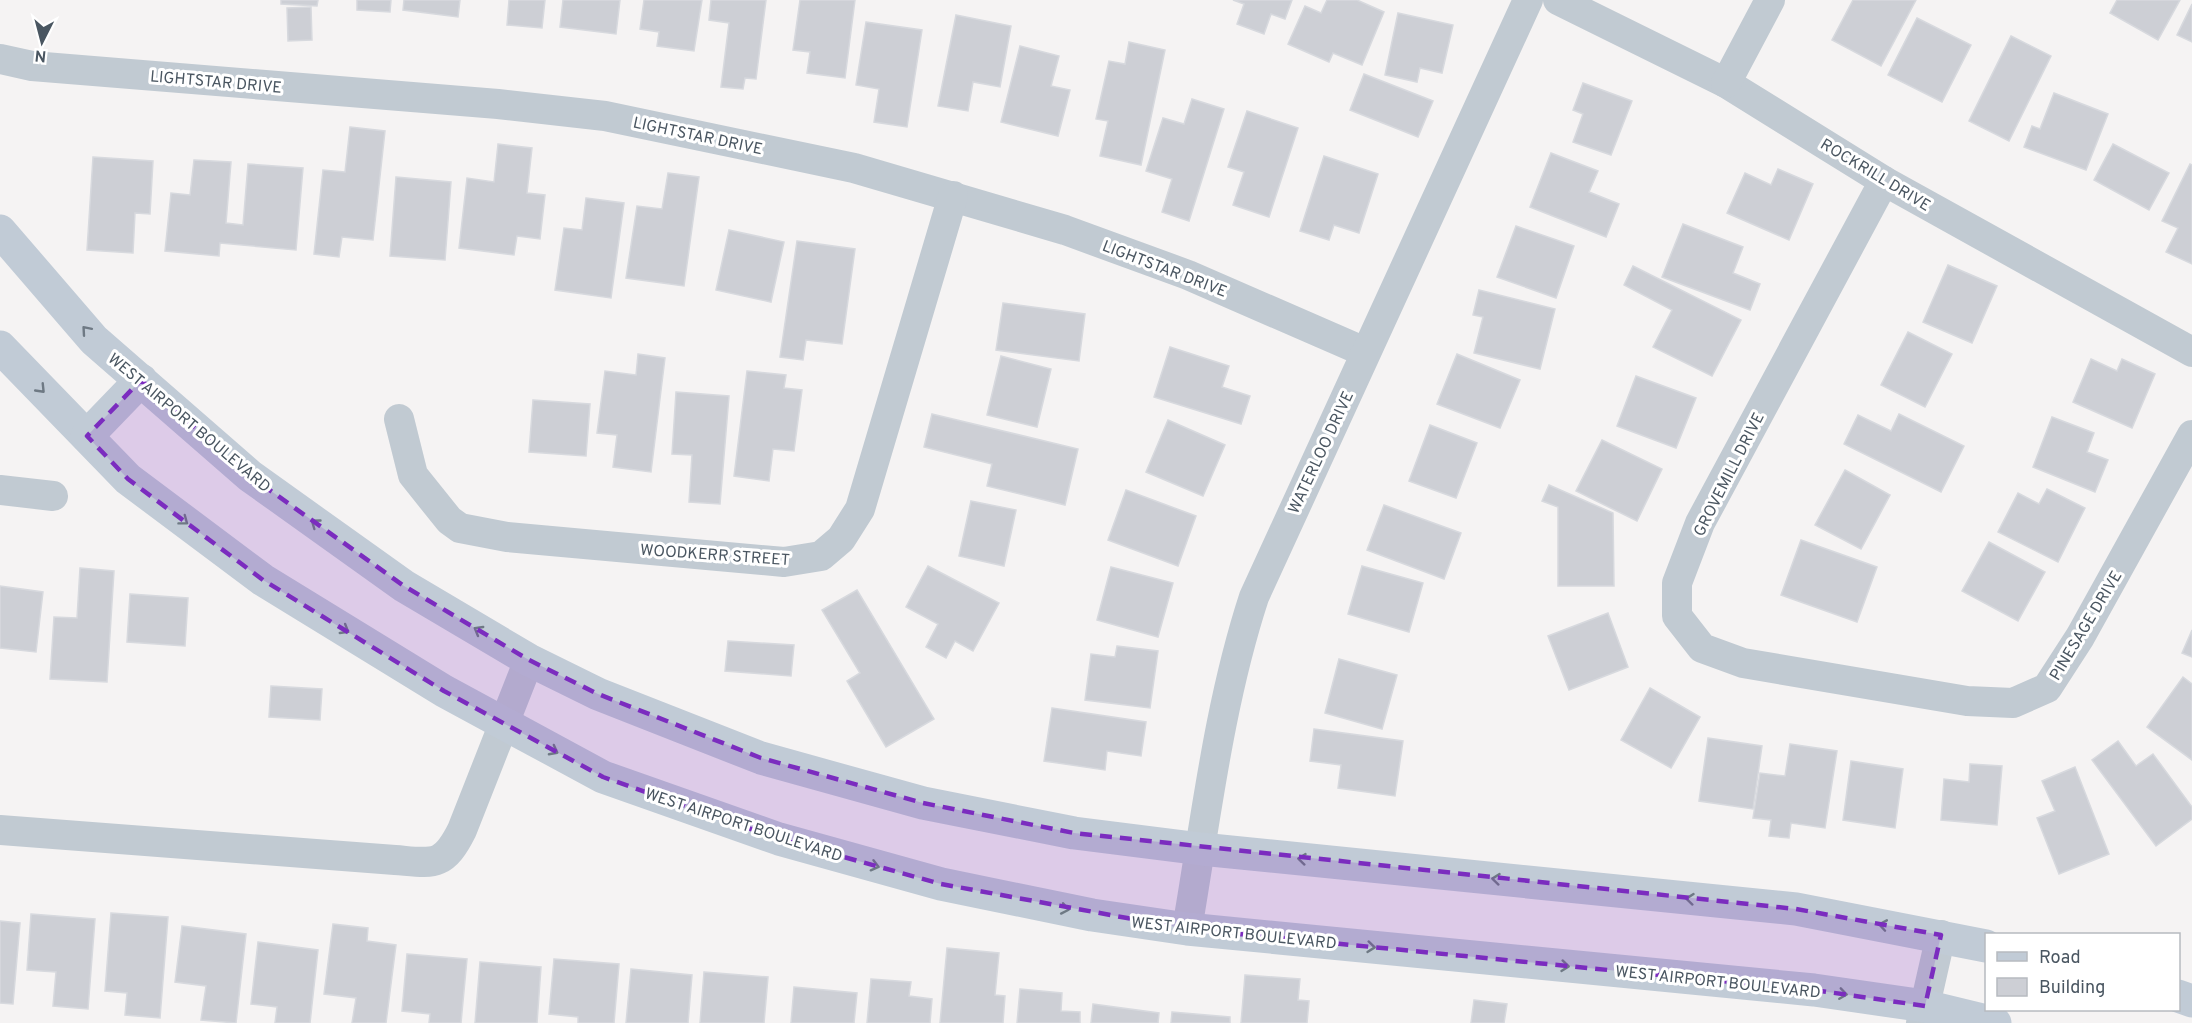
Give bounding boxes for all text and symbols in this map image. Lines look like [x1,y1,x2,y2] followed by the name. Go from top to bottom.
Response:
[12,12,72,72] north arrow
[34,44,47,65] text: N
[149,67,283,99] street label: LIGHTSTAR DRIVE
[631,113,764,160] street label: LIGHTSTAR DRIVE
[1816,135,1934,217] street label: ROCKRILL DRIVE
[1099,237,1230,303] street label: LIGHTSTAR DRIVE
[82,327,93,337] one-way arrow
[103,350,274,498] street label: WEST AIRPORT BOULEVARD
[33,381,44,392] one-way arrow
[1285,388,1359,517] street label: WATERLOO DRIVE
[1690,410,1770,540] street label: GROVEMILL DRIVE
[177,513,188,524] one-way arrow
[311,519,322,530] one-way arrow
[639,541,790,571] street label: WOODKERR STREET
[2046,568,2127,685] street label: PINESAGE DRIVE
[339,623,349,634] one-way arrow
[474,626,484,637] one-way arrow
[548,744,558,755] one-way arrow
[642,784,845,867] street label: WEST AIRPORT BOULEVARD
[1298,853,1307,866] one-way arrow
[870,859,880,871] one-way arrow
[1492,873,1501,886] one-way arrow
[1686,893,1695,905] one-way arrow
[1060,902,1070,915] one-way arrow
[1130,913,1337,955] street label: WEST AIRPORT BOULEVARD
[1879,919,1889,932] one-way arrow
[1985,933,2180,1011] legend
[1367,940,1376,953] one-way arrow
[2039,947,2081,970] text: Road
[1561,959,1570,972] one-way arrow
[1614,962,1821,1004] street label: WEST AIRPORT BOULEVARD
[2039,977,2105,1000] text: Building
[1838,988,1847,1000] one-way arrow

